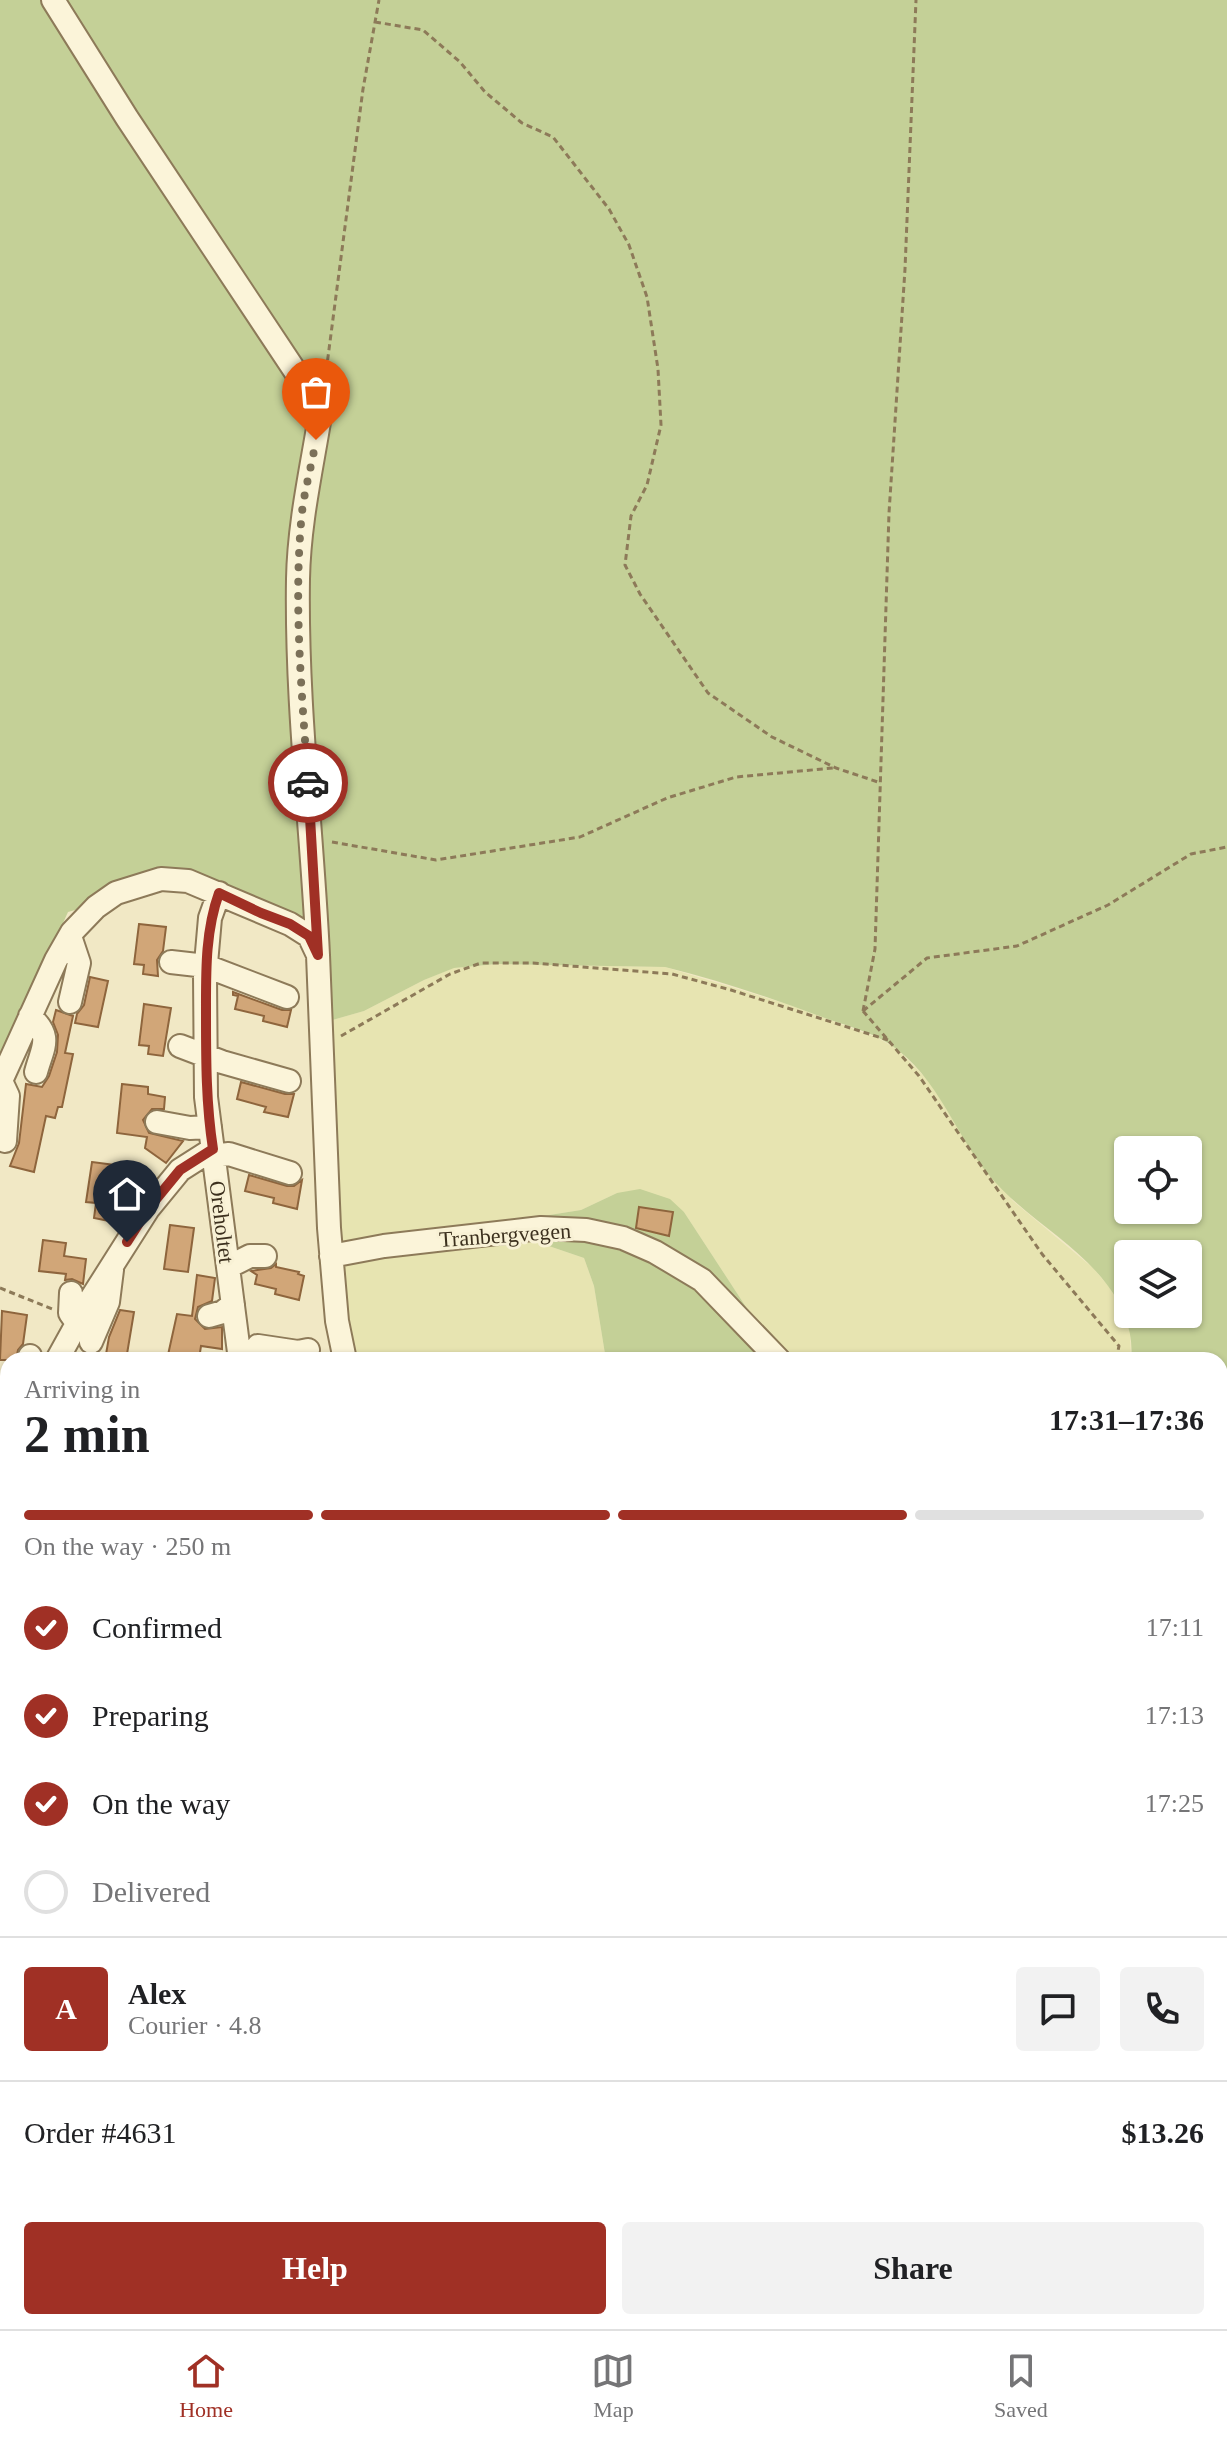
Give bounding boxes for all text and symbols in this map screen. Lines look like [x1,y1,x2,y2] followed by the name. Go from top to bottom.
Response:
[282,358,350,440] pin
[294,370,338,414] icon: bag
[268,743,348,823] courier
[286,761,330,805] icon: car
[1114,1136,1202,1328] map controls
[1114,1136,1202,1224] button: locate
[93,1160,161,1242] pin
[105,1172,149,1216] icon: home
[205,1179,239,1265] street label: Oreholtet
[438,1218,572,1252] street label: Tranbergvegen
[1114,1240,1202,1328] button: layers
[24,1375,140,1404] text: Arriving in
[1049,1403,1204,1436] text: 17:31–17:36
[24,1406,150,1463] text: 2 min
[24,1532,231,1561] text: On the way · 250 m
[24,1606,68,1650] icon: check
[92,1611,222,1644] text: Confirmed
[1146,1613,1204,1642] text: 17:11
[24,1694,68,1738] icon: check
[92,1699,209,1732] text: Preparing
[1145,1701,1204,1730] text: 17:13
[24,1782,68,1826] icon: check
[92,1787,230,1820] text: On the way
[1145,1789,1204,1818] text: 17:25
[92,1875,210,1908] text: Delivered
[1016,1967,1100,2051] button: chat
[1120,1967,1204,2051] button: phone
[128,1977,186,2010] text: Alex
[55,1992,77,2025] text: A
[128,2011,262,2040] text: Courier · 4.8
[24,2116,176,2149] text: Order #4631
[1122,2116,1204,2149] text: $13.26
[24,2222,606,2314] button: Help
[622,2222,1204,2314] button: Share
[179,2349,233,2423] tab: Home
[591,2349,635,2423] tab: Map
[994,2349,1048,2423] tab: Saved

